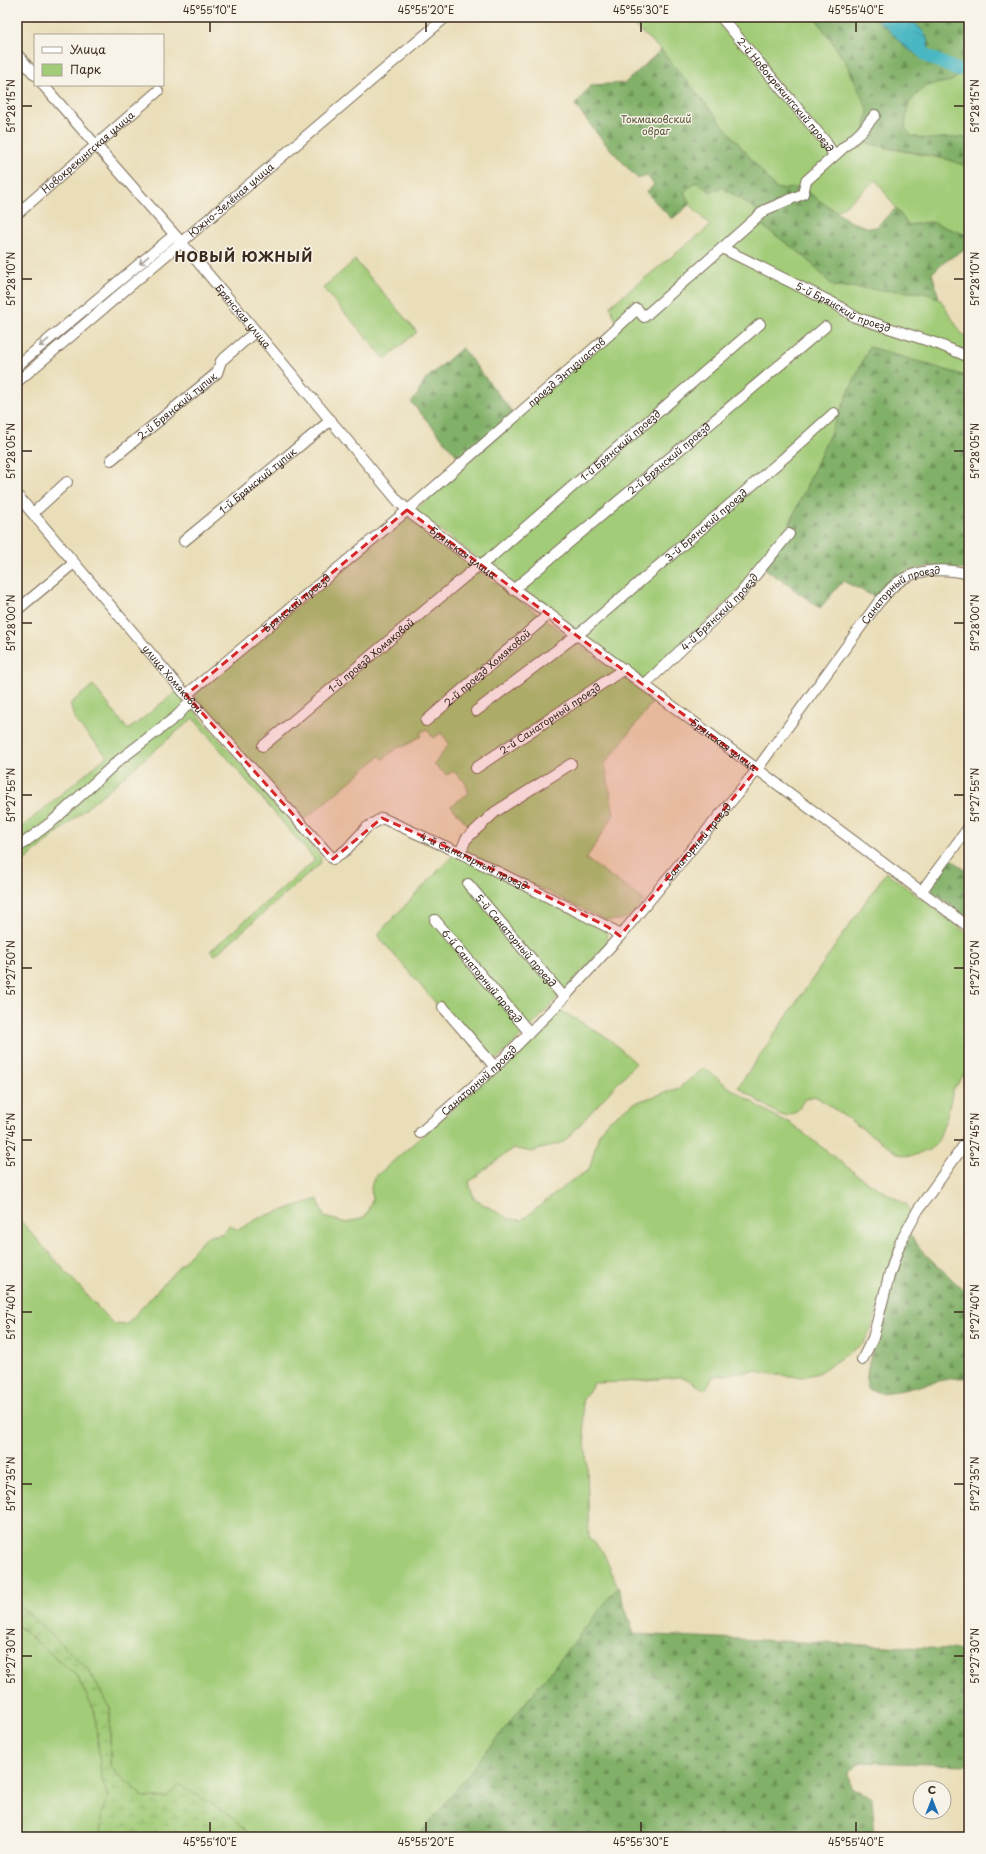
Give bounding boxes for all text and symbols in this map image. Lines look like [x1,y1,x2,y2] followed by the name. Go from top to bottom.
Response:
[183,2,237,17] text: 45°55'10"E
[398,2,454,17] text: 45°55'20"E
[613,2,669,17] text: 45°55'30"E
[828,2,884,17] text: 45°55'40"E
[34,34,164,86] legend
[734,34,838,155] street label: 2-й Новокрекингский проезд
[70,40,106,58] text: Улица
[70,60,102,78] text: Парк
[3,79,18,133] text: 51°28'15"N
[967,79,982,133] text: 51°28'15"N
[38,107,138,197] street label: Новокрекингская улица
[621,111,691,138] park label: Токмаковский овраг
[185,158,277,240] street label: Южно-Зелёная улица
[175,246,313,267] district label: НОВЫЙ ЮЖНЫЙ
[3,252,18,306] text: 51°28'10"N
[967,252,982,306] text: 51°28'10"N
[139,255,149,264] one-way arrow
[793,278,893,335] street label: 5-й Брянский проезд
[212,281,275,352] street label: Брянская улица
[524,334,608,410] street label: проезд Энтузиастов
[39,338,49,347] one-way arrow
[133,368,219,443] street label: 2-й Брянский тупик
[576,406,663,484] street label: 1-й Брянский проезд
[624,419,714,498] street label: 2-й Брянский проезд
[3,423,18,479] text: 51°28'05"N
[967,423,982,479] text: 51°28'05"N
[215,444,299,517] street label: 1-й Брянский тупик
[661,485,750,564] street label: 3-й Брянский проезд
[427,522,500,582] street label: Брянская улица
[857,562,941,627] street label: Санаторный проезд
[259,570,333,635] street label: Брянский проезд
[677,570,761,654] street label: 4-й Брянский проезд
[3,594,18,652] text: 51°28'00"N
[967,594,982,652] text: 51°28'00"N
[324,614,417,696] street label: 1-й проезд Хомяковой
[440,625,534,709] street label: 2-й проезд Хомяковой
[139,641,207,716] street label: улица Хомяковой
[496,679,603,757] street label: 2-й Санаторный проезд
[688,714,761,774] street label: Брянская улица
[3,767,18,822] text: 51°27'55"N
[967,767,982,822] text: 51°27'55"N
[660,799,734,884] street label: Санаторный проезд
[418,828,531,893] street label: 4-й Санаторный проезд
[472,890,560,990] street label: 5-й Санаторный проезд
[438,925,526,1026] street label: 6-й Санаторный проезд
[3,940,18,996] text: 51°27'50"N
[967,940,982,996] text: 51°27'50"N
[437,1041,520,1118] street label: Санаторный проезд
[3,1112,18,1167] text: 51°27'45"N
[967,1112,982,1167] text: 51°27'45"N
[3,1284,18,1340] text: 51°27'40"N
[967,1284,982,1340] text: 51°27'40"N
[3,1456,18,1511] text: 51°27'35"N
[967,1456,982,1511] text: 51°27'35"N
[3,1628,18,1684] text: 51°27'30"N
[967,1628,982,1684] text: 51°27'30"N
[912,1780,952,1820] north arrow
[928,1781,936,1798] text: С
[183,1834,237,1849] text: 45°55'10"E
[398,1834,454,1849] text: 45°55'20"E
[613,1834,669,1849] text: 45°55'30"E
[828,1834,884,1849] text: 45°55'40"E

